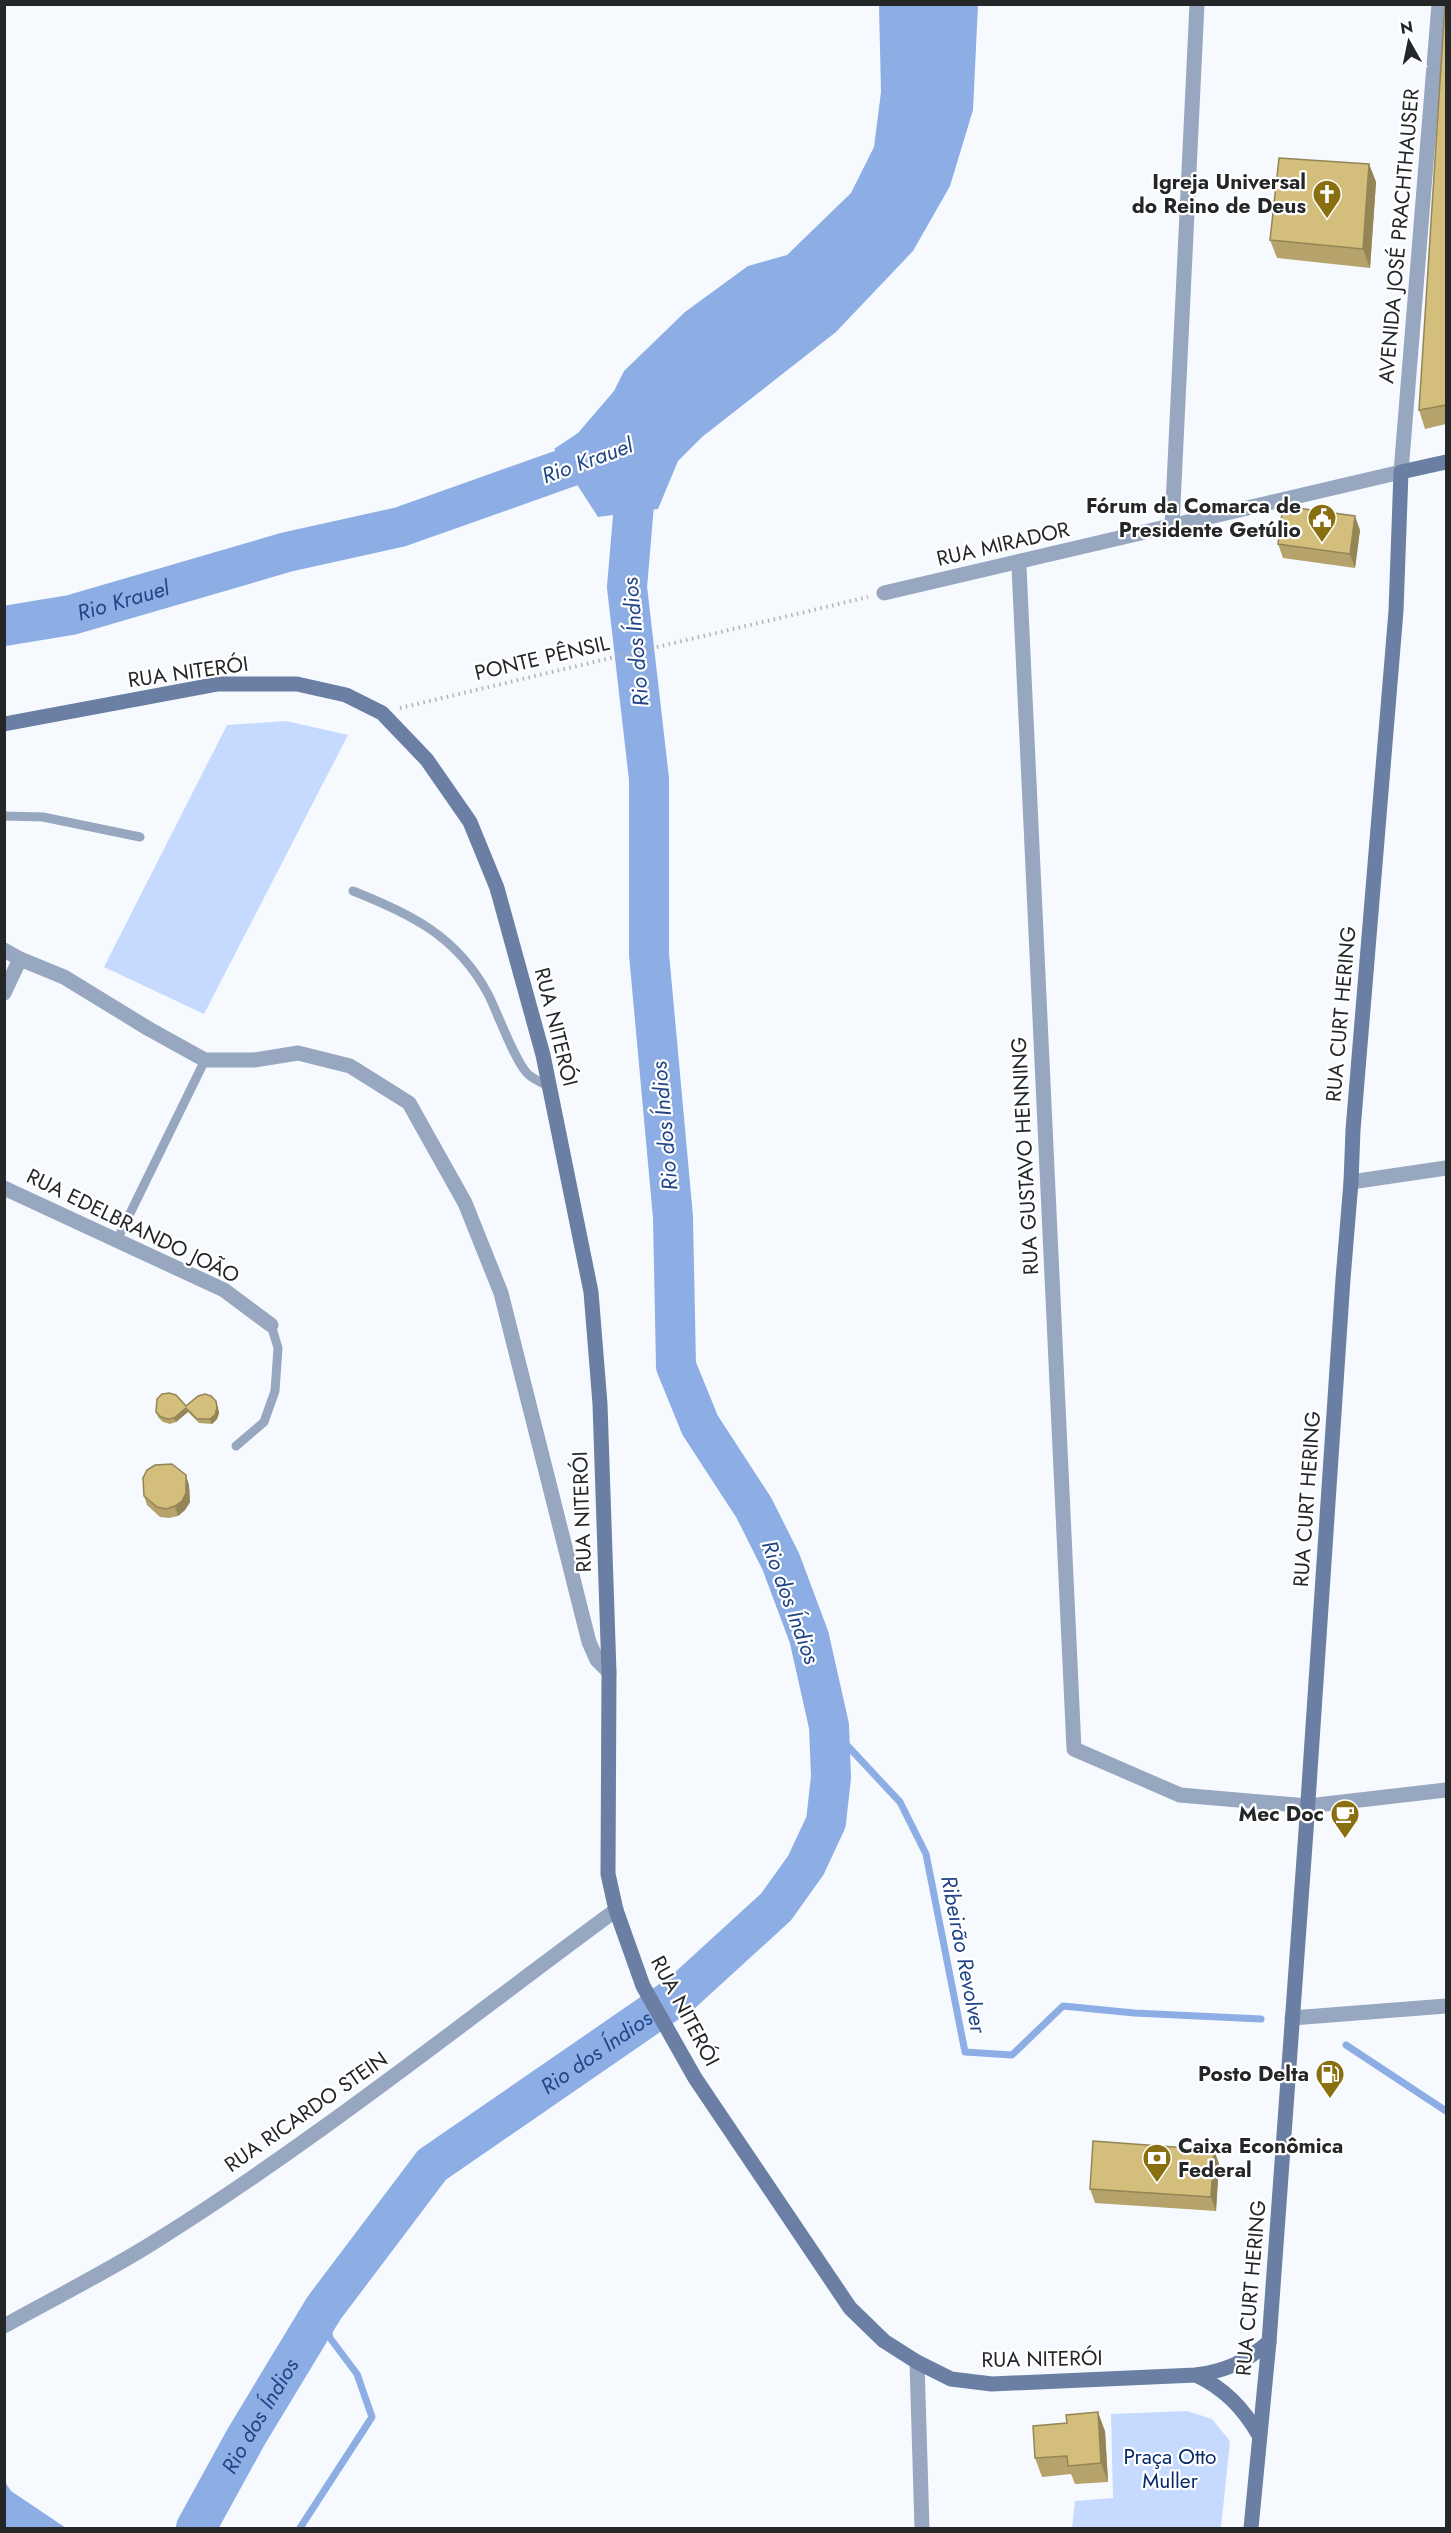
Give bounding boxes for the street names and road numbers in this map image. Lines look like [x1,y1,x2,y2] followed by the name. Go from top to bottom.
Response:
[1371,87,1427,385] street label: AVENIDA JOSÉ PRACHTHAUSER
[934,514,1073,574] street label: RUA MIRADOR
[472,628,613,688] street label: PONTE PÊNSIL
[126,649,250,695] street label: RUA NITERÓI
[1318,925,1364,1103] street label: RUA CURT HERING
[527,965,585,1089] street label: RUA NITERÓI
[1004,1036,1046,1276] street label: RUA GUSTAVO HENNING
[21,1161,245,1291] street label: RUA EDELBRANDO JOÃO
[1286,1410,1328,1588] street label: RUA CURT HERING
[565,1451,599,1573] street label: RUA NITERÓI
[643,1950,727,2072] street label: RUA NITERÓI
[218,2044,394,2180] street label: RUA RICARDO STEIN
[1228,2199,1274,2377] street label: RUA CURT HERING
[981,2343,1103,2375] street label: RUA NITERÓI

